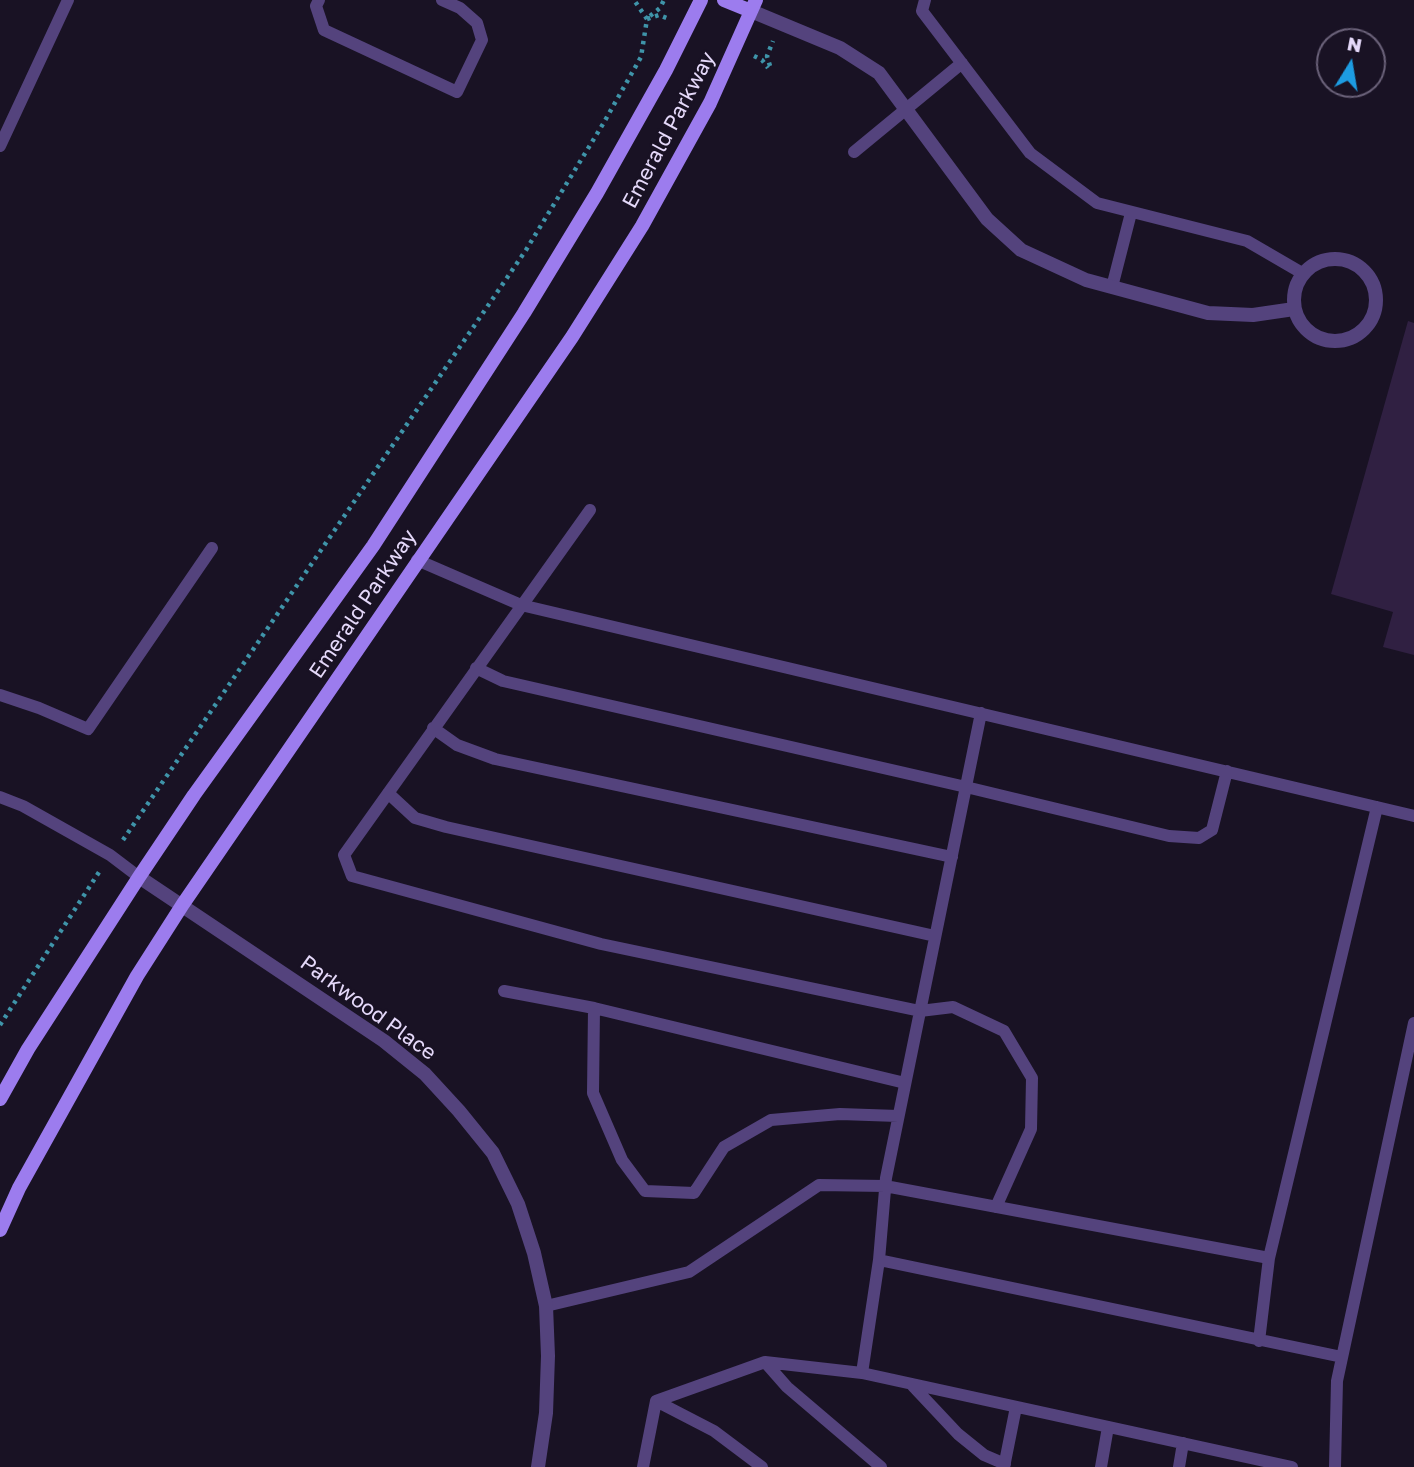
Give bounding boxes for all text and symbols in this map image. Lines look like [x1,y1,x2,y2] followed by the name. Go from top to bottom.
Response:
[1316,28,1386,98] north arrow
[1345,31,1364,57] text: N
[617,47,721,213] street label: Emerald Parkway
[304,525,422,683] street label: Emerald Parkway
[295,950,441,1066] street label: Parkwood Place

